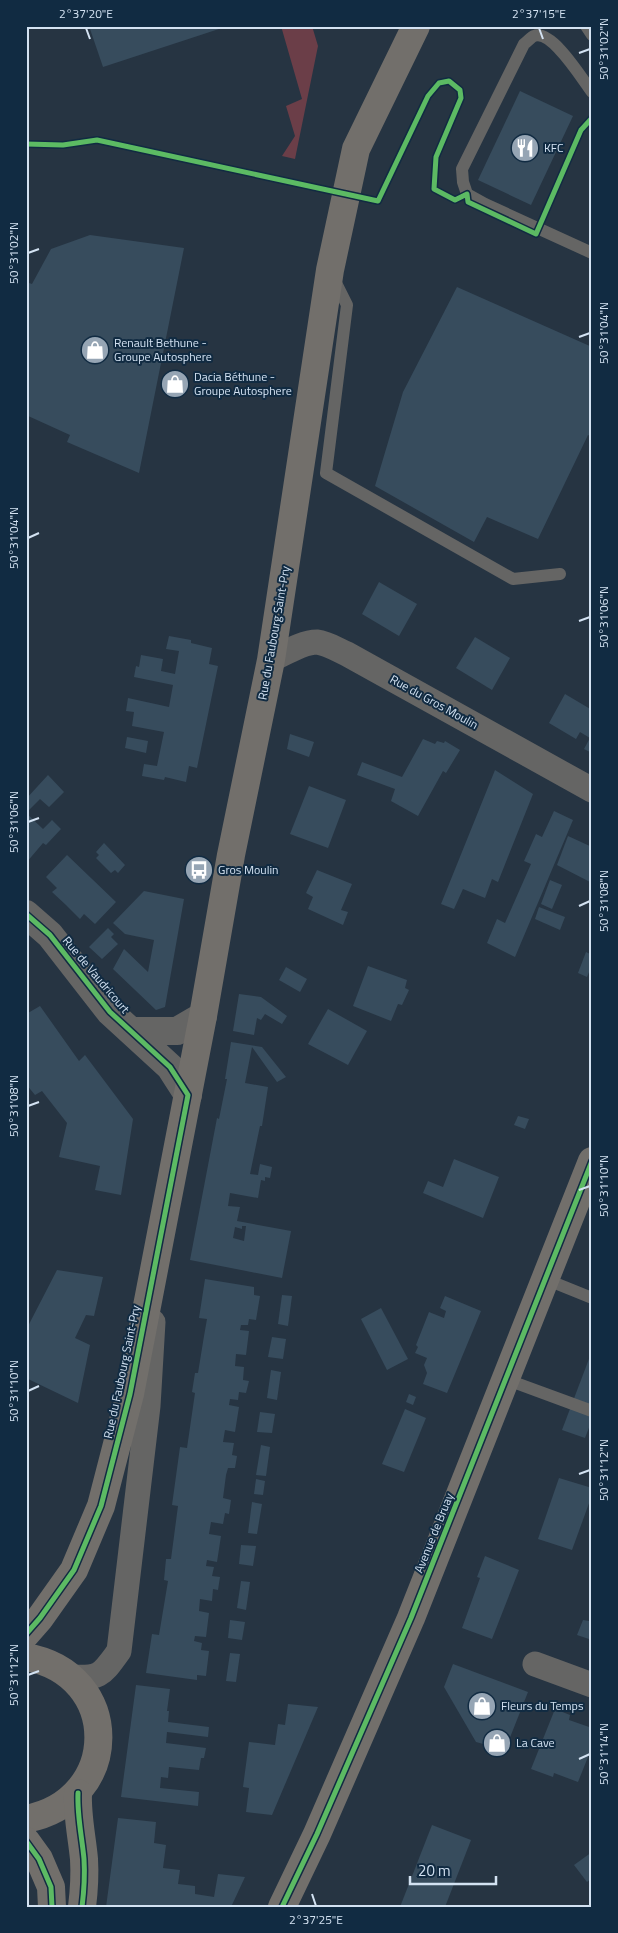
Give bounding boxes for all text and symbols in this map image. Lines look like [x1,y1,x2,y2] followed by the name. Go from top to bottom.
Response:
[59,4,113,23] text: 2°37'20"E
[512,4,566,23] text: 2°37'15"E
[594,18,613,80] text: 50°31'02"N
[510,133,540,163] restaurant icon: KFC
[544,138,564,157] place label: KFC
[4,222,23,284] text: 50°31'02"N
[594,302,613,364] text: 50°31'04"N
[114,333,212,366] place label: Renault Bethune - Groupe Autosphere
[80,335,110,365] shop icon: Renault Bethune - Groupe Autosphere
[194,367,292,400] place label: Dacia Béthune - Groupe Autosphere
[160,369,190,399] shop icon: Dacia Béthune - Groupe Autosphere
[4,507,23,569] text: 50°31'04"N
[252,564,295,701] street label: Rue du Faubourg Saint-Pry
[594,586,613,648] text: 50°31'06"N
[387,669,482,734] street label: Rue du Gros Moulin
[4,791,23,853] text: 50°31'06"N
[184,855,214,885] bus stop icon: Gros Moulin
[218,860,279,879] place label: Gros Moulin
[594,870,613,932] text: 50°31'08"N
[58,932,135,1018] street label: Rue de Vaudricourt
[4,1075,23,1137] text: 50°31'08"N
[594,1155,613,1217] text: 50°31'10"N
[98,1303,145,1440] street label: Rue du Faubourg Saint-Pry
[4,1360,23,1422] text: 50°31'10"N
[594,1439,613,1501] text: 50°31'12"N
[409,1490,458,1576] street label: Avenue de Bruay
[4,1644,23,1706] text: 50°31'12"N
[467,1691,497,1721] shop icon: Fleurs du Temps
[501,1696,584,1715] place label: Fleurs du Temps
[594,1723,613,1785] text: 50°31'14"N
[482,1728,512,1758] shop icon: La Cave
[516,1733,555,1752] place label: La Cave
[410,1853,497,1885] scale bar
[418,1859,451,1882] text: 20 m
[289,1910,343,1929] text: 2°37'25"E

